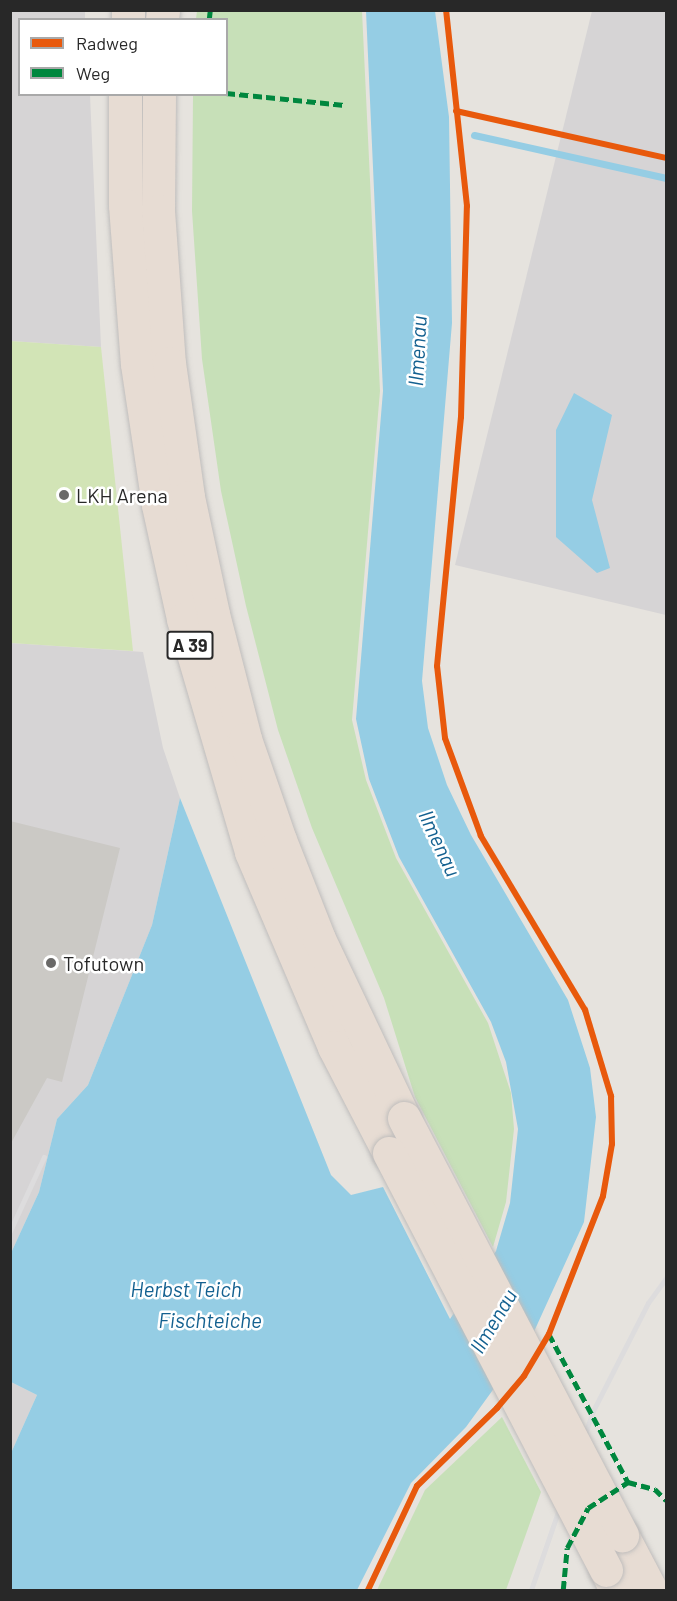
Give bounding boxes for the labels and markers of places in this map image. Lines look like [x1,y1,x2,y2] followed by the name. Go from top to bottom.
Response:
[76,483,168,507] place label: LKH Arena
[57,488,71,502] marker: LKH Arena
[63,951,144,975] place label: Tofutown
[44,956,58,970] marker: Tofutown

